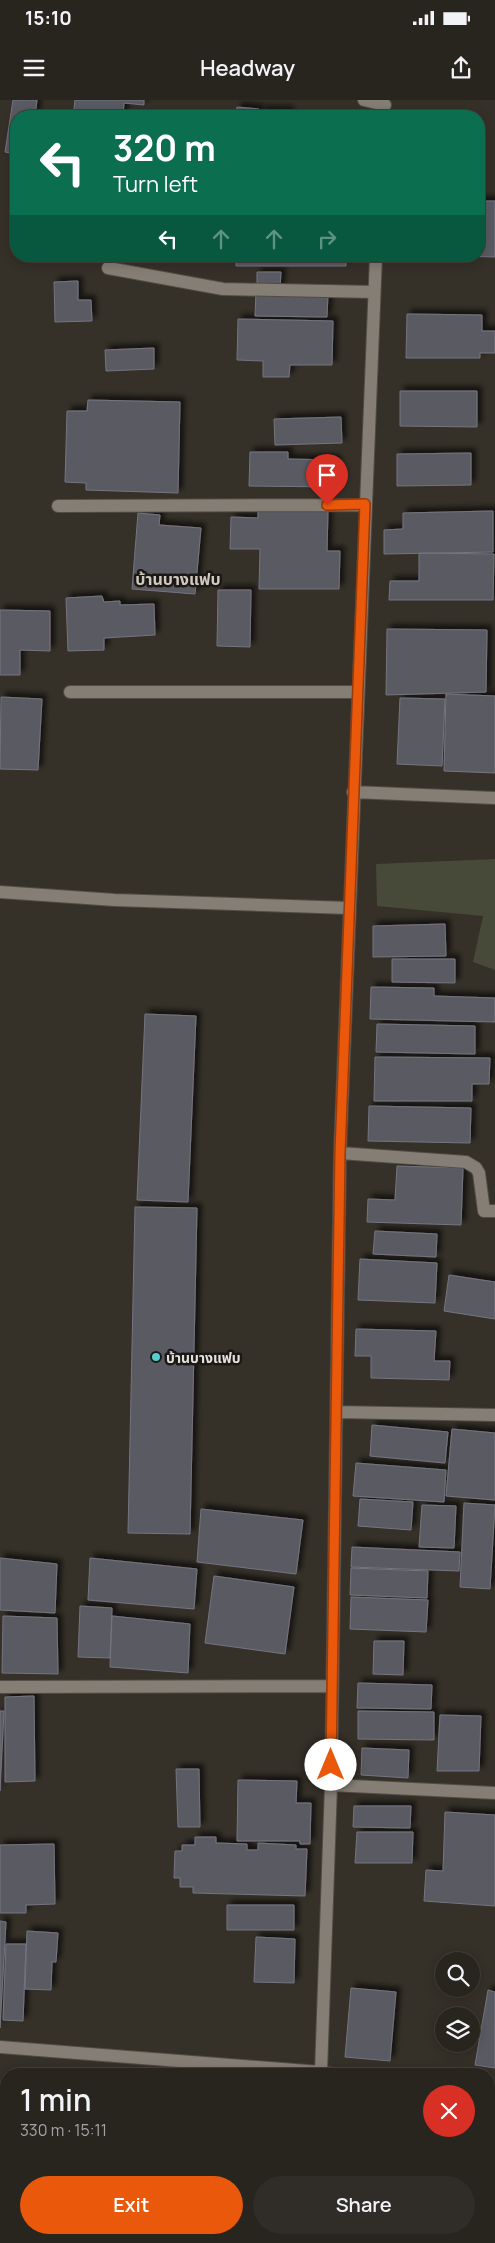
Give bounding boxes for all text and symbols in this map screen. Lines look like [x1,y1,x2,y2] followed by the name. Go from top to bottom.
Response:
[25,5,72,31] text: 15:10
[200,53,295,83] text: Headway
[20,54,48,82] icon: menu
[447,54,475,82] icon: share
[113,124,216,172] text: 320 m
[30,130,95,195] icon: left
[113,169,198,199] text: Turn left
[154,225,182,253] icon: left
[207,225,235,253] icon: ahead
[260,225,288,253] icon: ahead
[313,225,341,253] icon: right
[306,454,348,505] pin
[313,461,341,489] icon: arrive
[135,568,221,590] district label: บ้านบางแฟบ
[166,1348,241,1367] place label: บ้านบางแฟบ
[150,1351,162,1363] marker: บ้านบางแฟบ
[304,1738,356,1790] position arrow
[435,1952,480,2052] map controls
[435,1952,480,1997] button: search
[435,2007,480,2052] button: layers
[20,2079,92,2120] text: 1 min
[423,2085,475,2137] button: close
[20,2119,107,2141] text: 330 m · 15:11
[20,2176,243,2234] button: Exit
[253,2176,475,2234] button: Share

